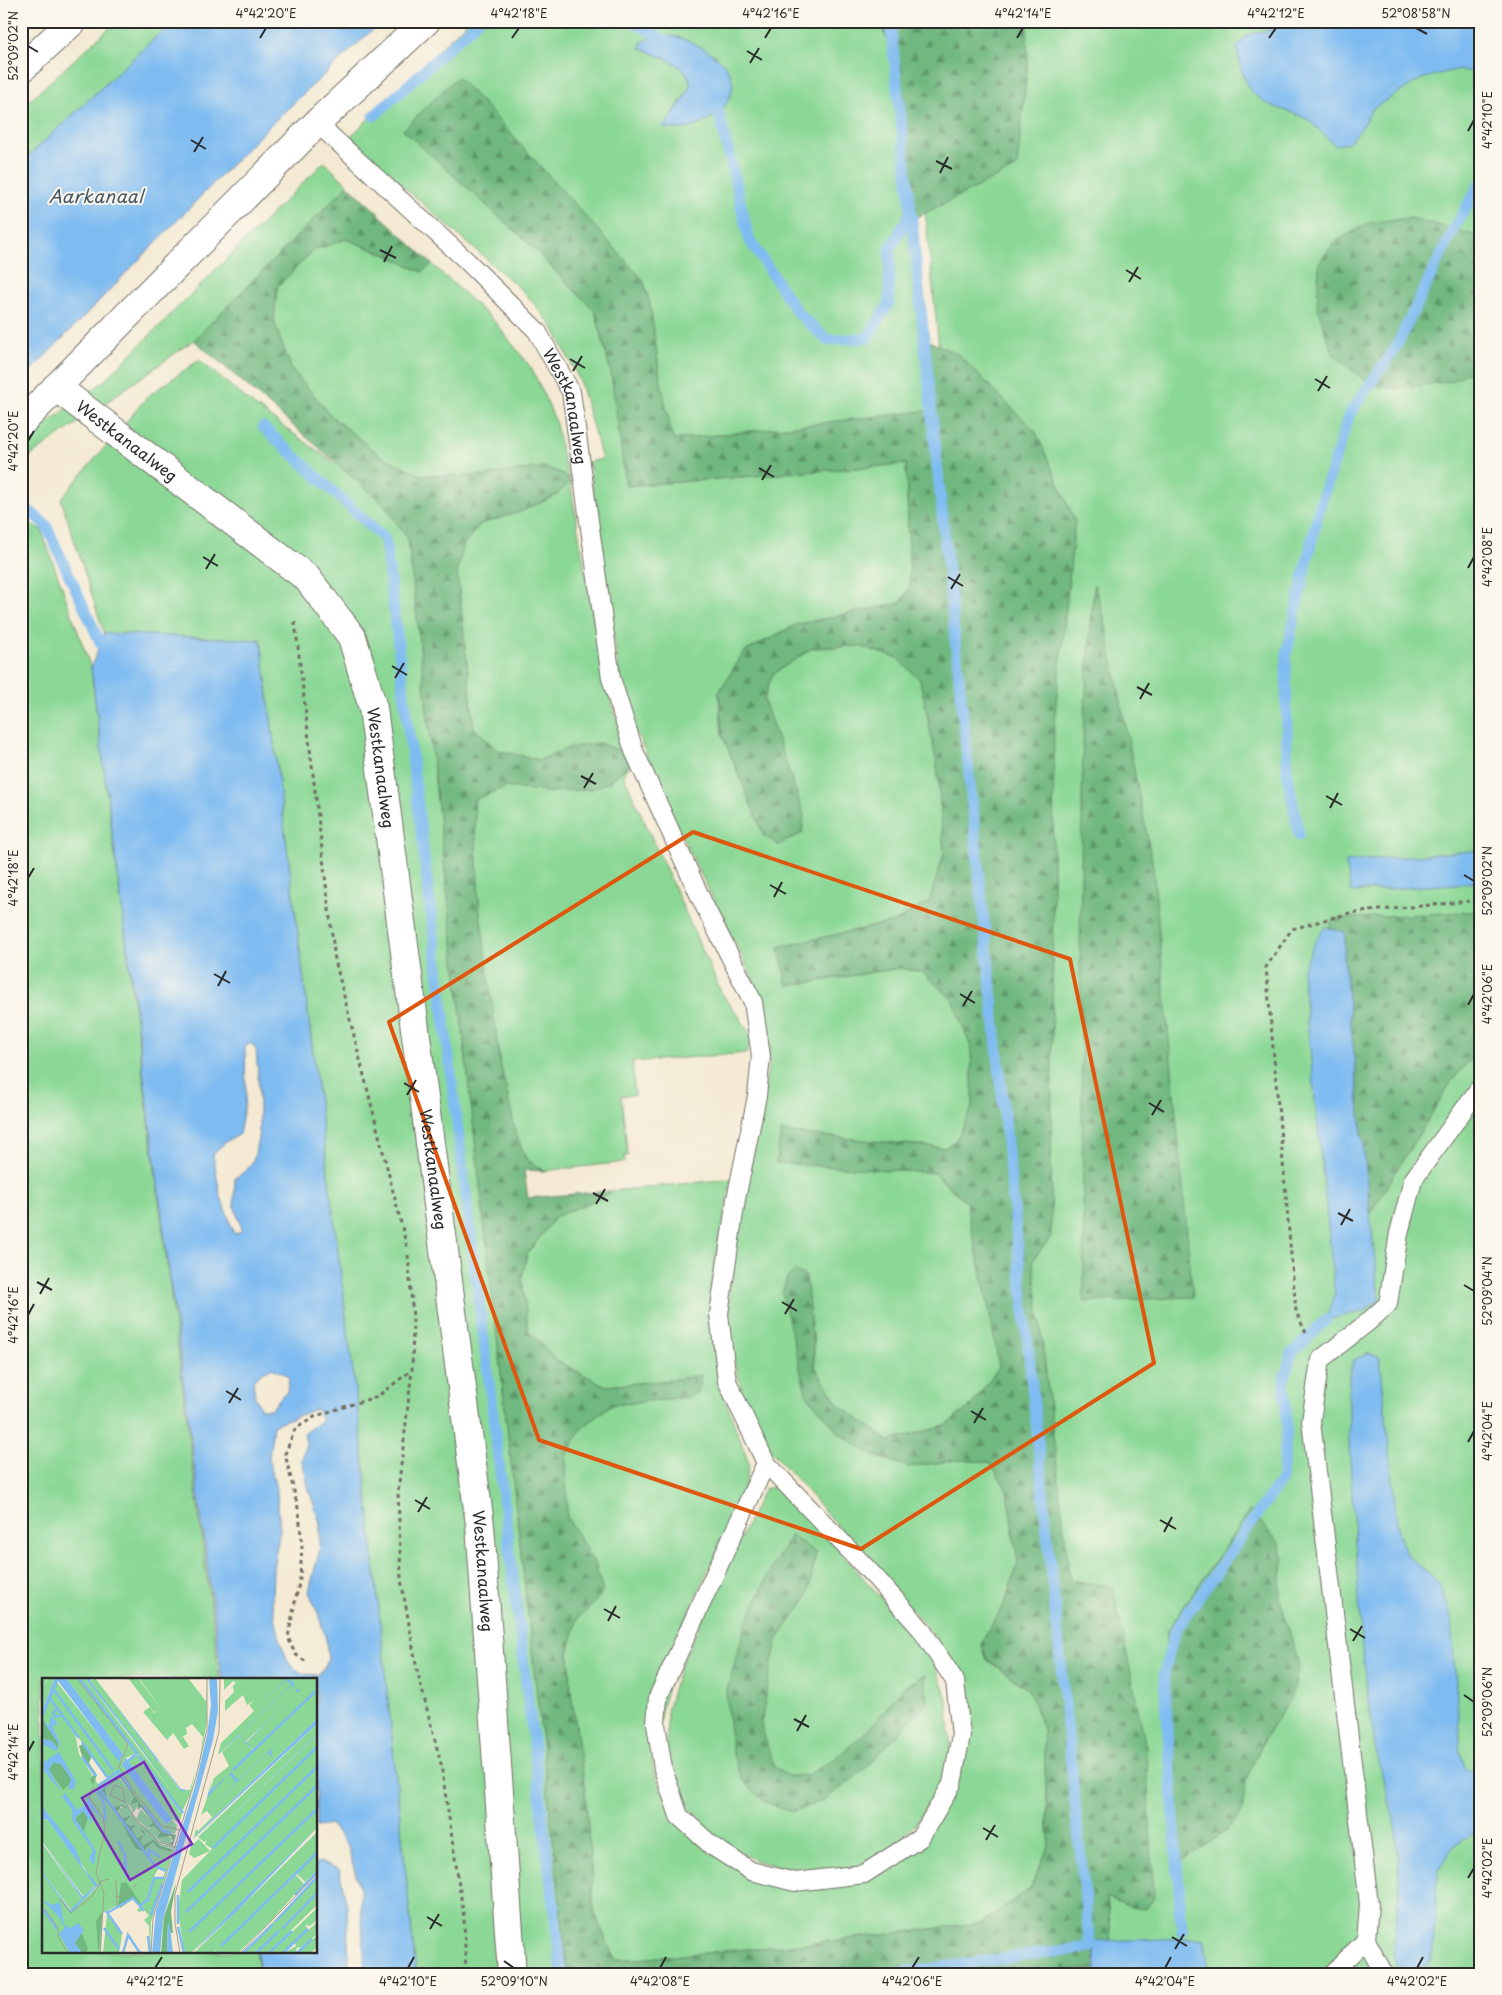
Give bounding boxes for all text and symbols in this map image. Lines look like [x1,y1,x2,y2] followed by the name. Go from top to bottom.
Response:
[236,4,296,22] text: 4°42'20"E
[491,4,547,22] text: 4°42'18"E
[742,4,800,22] text: 4°42'16"E
[994,4,1052,22] text: 4°42'14"E
[1247,4,1305,22] text: 4°42'12"E
[1381,4,1451,22] text: 52°08'58"N
[4,11,22,81] text: 52°09'02"N
[1478,91,1496,149] text: 4°42'10"E
[49,182,146,209] water label: Aarkanaal
[538,343,594,466] street label: Westkanaalweg
[72,394,183,487] street label: Westkanaalweg
[4,411,22,471] text: 4°42'20"E
[1478,527,1496,587] text: 4°42'08"E
[362,706,402,830] street label: Westkanaalweg
[1478,846,1496,916] text: 52°09'02"N
[4,850,22,906] text: 4°42'18"E
[1478,964,1496,1024] text: 4°42'06"E
[415,1107,454,1231] street label: Westkanaalweg
[1478,1256,1496,1326] text: 52°09'04"N
[4,1286,22,1344] text: 4°42'16"E
[1478,1401,1496,1461] text: 4°42'04"E
[467,1509,501,1633] street label: Westkanaalweg
[1478,1667,1496,1737] text: 52°09'06"N
[42,1678,318,1952] inset map
[4,1723,22,1781] text: 4°42'14"E
[1478,1838,1496,1898] text: 4°42'02"E
[126,1972,184,1990] text: 4°42'12"E
[379,1972,437,1990] text: 4°42'10"E
[480,1972,548,1990] text: 52°09'10"N
[630,1972,690,1990] text: 4°42'08"E
[882,1972,942,1990] text: 4°42'06"E
[1135,1972,1195,1990] text: 4°42'04"E
[1387,1972,1447,1990] text: 4°42'02"E

